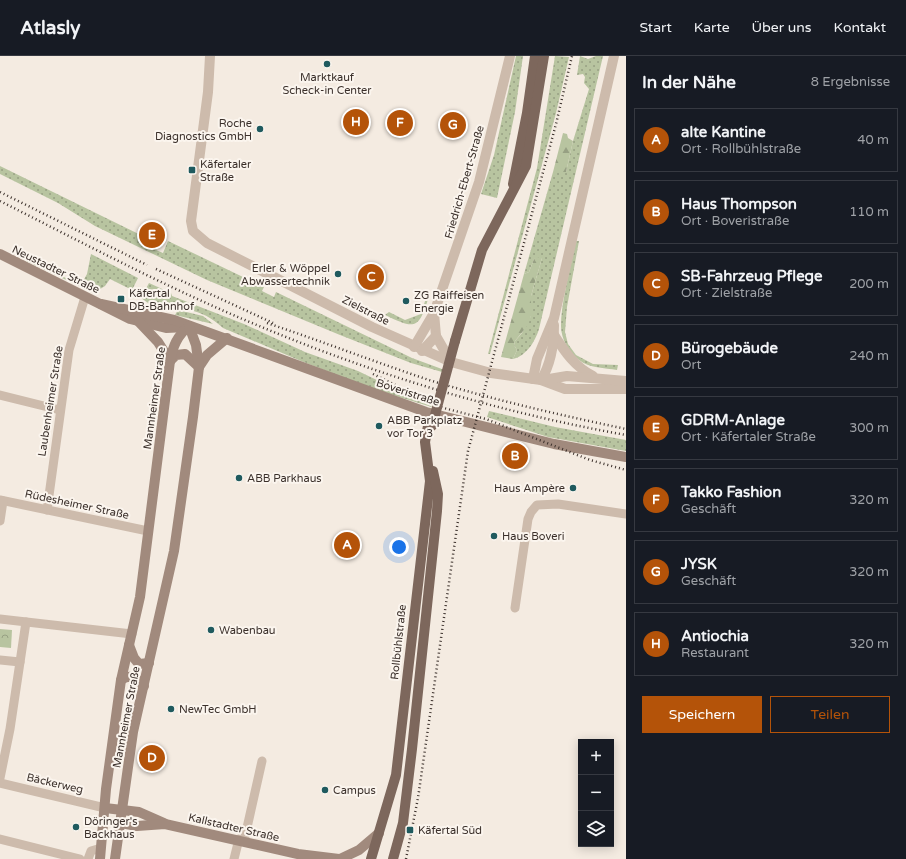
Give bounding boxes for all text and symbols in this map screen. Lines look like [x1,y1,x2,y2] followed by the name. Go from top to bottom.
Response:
[20,17,80,39] text: Atlasly
[640,19,672,36] text: Start
[694,19,730,36] text: Karte
[752,19,812,36] text: Über uns
[834,19,886,36] text: Kontakt
[322,59,332,69] marker: Marktkauf Scheck-in Center
[282,71,372,97] place label: Marktkauf Scheck-in Center
[642,72,736,93] text: In der Nähe
[811,74,890,90] text: 8 Ergebnisse
[343,107,369,137] pin: H
[387,108,413,138] pin: F
[440,110,466,140] pin: G
[155,117,252,143] place label: Roche Diagnostics GmbH
[681,123,766,141] text: alte Kantine
[255,124,265,134] marker: Roche Diagnostics GmbH
[442,124,487,240] street label: Friedrich-Ebert-Straße
[651,132,661,148] text: A
[857,132,889,148] text: 40 m
[681,141,801,157] text: Ort · Rollbühlstraße
[200,158,252,184] place label: Käfertaler Straße
[187,165,197,175] marker: Käfertaler Straße
[681,195,797,213] text: Haus Thompson
[651,204,661,220] text: B
[849,204,889,220] text: 110 m
[681,213,789,229] text: Ort · Boveristraße
[139,220,165,250] pin: E
[10,243,102,296] street label: Neustadter Straße
[241,262,330,288] place label: Erler & Wöppel Abwassertechnik
[358,262,384,292] pin: C
[681,267,823,285] text: SB-Fahrzeug Pflege
[333,269,343,279] marker: Erler & Wöppel Abwassertechnik
[651,276,661,292] text: C
[849,276,889,292] text: 200 m
[681,285,772,301] text: Ort · Zielstraße
[129,287,195,313] place label: Käfertal DB-Bahnhof
[414,289,484,315] place label: ZG Raiffeisen Energie
[340,293,392,328] street label: Zielstraße
[116,294,126,304] marker: Käfertal DB-Bahnhof
[401,296,411,306] marker: ZG Raiffeisen Energie
[681,339,778,357] text: Bürogebäude
[35,345,66,457] street label: Laubenheimer Straße
[141,346,168,450] street label: Mannheimer Straße
[651,348,661,364] text: D
[849,348,889,364] text: 240 m
[681,357,701,373] text: Ort
[375,376,441,409] street label: Boveristraße
[681,411,785,429] text: GDRM-Anlage
[387,414,463,440] place label: ABB Parkplatz vor Tor 3
[652,420,660,436] text: E
[849,420,889,436] text: 300 m
[374,421,384,431] marker: ABB Parkplatz vor Tor 3
[681,429,816,445] text: Ort · Käfertaler Straße
[502,441,528,471] pin: B
[247,472,322,485] place label: ABB Parkhaus
[234,473,244,483] marker: ABB Parkhaus
[494,482,565,495] place label: Haus Ampère
[568,483,578,493] marker: Haus Ampère
[681,483,781,501] text: Takko Fashion
[24,487,130,522] street label: Rüdesheimer Straße
[652,492,660,508] text: F
[849,492,889,508] text: 320 m
[681,501,736,517] text: Geschäft
[334,530,360,560] pin: A
[502,530,564,543] place label: Haus Boveri
[489,531,499,541] marker: Haus Boveri
[389,537,409,557] your location
[681,555,717,573] text: JYSK
[651,564,661,580] text: G
[849,564,889,580] text: 320 m
[681,573,736,589] text: Geschäft
[388,604,409,680] street label: Rollbühlstraße
[219,624,276,637] place label: Wabenbau
[206,625,216,635] marker: Wabenbau
[681,627,749,645] text: Antiochia
[651,636,661,652] text: H
[849,636,889,652] text: 320 m
[681,645,749,661] text: Restaurant
[110,665,143,769] street label: Mannheimer Straße
[642,696,762,733] button: Speichern
[770,696,890,733] button: Teilen
[179,703,256,716] place label: NewTec GmbH
[166,704,176,714] marker: NewTec GmbH
[578,739,614,847] map controls
[578,739,614,775] button: +
[139,743,165,773] pin: D
[25,771,85,796] street label: Bäckerweg
[578,775,614,811] button: −
[333,784,376,797] place label: Campus
[320,785,330,795] marker: Campus
[187,811,281,844] street label: Kallstadter Straße
[578,811,614,847] button: layers
[84,815,138,841] place label: Döringer's Backhaus
[71,822,81,832] marker: Döringer's Backhaus
[418,824,482,837] place label: Käfertal Süd
[405,825,415,835] marker: Käfertal Süd

